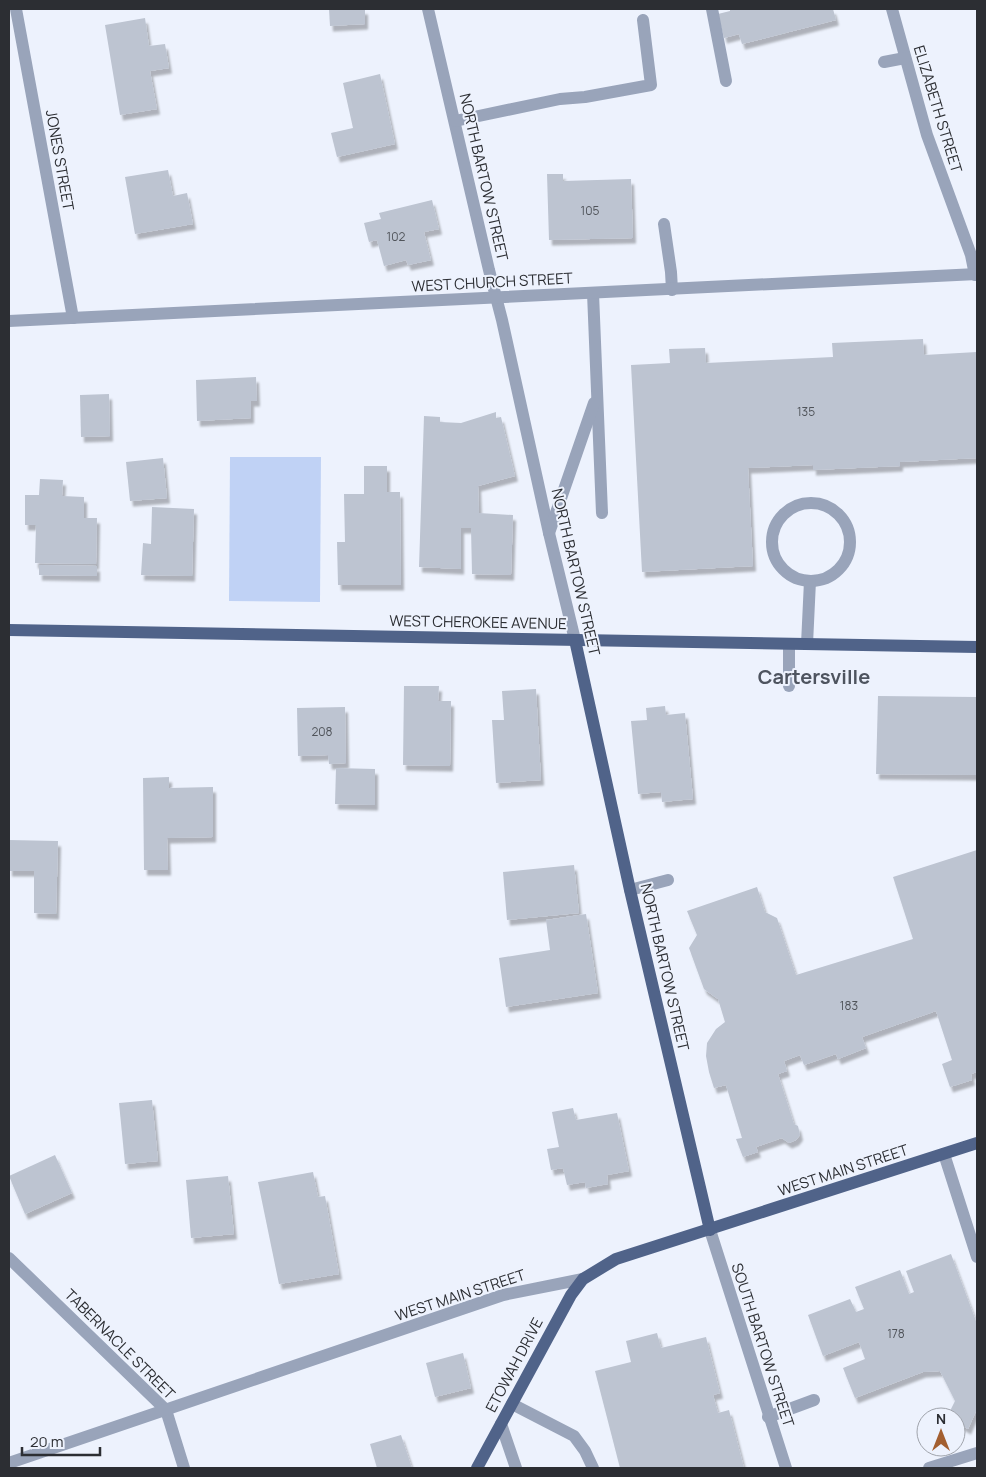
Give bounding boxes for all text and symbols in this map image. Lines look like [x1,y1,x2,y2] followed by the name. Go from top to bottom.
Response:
[909,43,967,175] street label: ELIZABETH STREET
[455,91,513,263] street label: NORTH BARTOW STREET
[41,108,79,212] street label: JONES STREET
[581,202,600,219] house number: 105
[387,228,406,245] house number: 102
[411,267,573,297] street label: WEST CHURCH STREET
[797,403,815,420] house number: 135
[547,486,605,658] street label: NORTH BARTOW STREET
[389,610,567,634] street label: WEST CHEROKEE AVENUE
[758,663,870,690] district label: Cartersville
[311,723,333,740] house number: 208
[636,881,694,1053] street label: NORTH BARTOW STREET
[840,997,858,1014] house number: 183
[775,1139,911,1201] street label: WEST MAIN STREET
[727,1260,799,1430] street label: SOUTH BARTOW STREET
[392,1264,528,1326] street label: WEST MAIN STREET
[60,1284,180,1404] street label: TABERNACLE STREET
[480,1314,548,1416] street label: ETOWAH DRIVE
[887,1325,905,1342] house number: 178
[916,1407,966,1457] north arrow
[936,1409,946,1428] text: N
[22,1424,100,1456] scale bar
[30,1431,63,1452] text: 20 m

